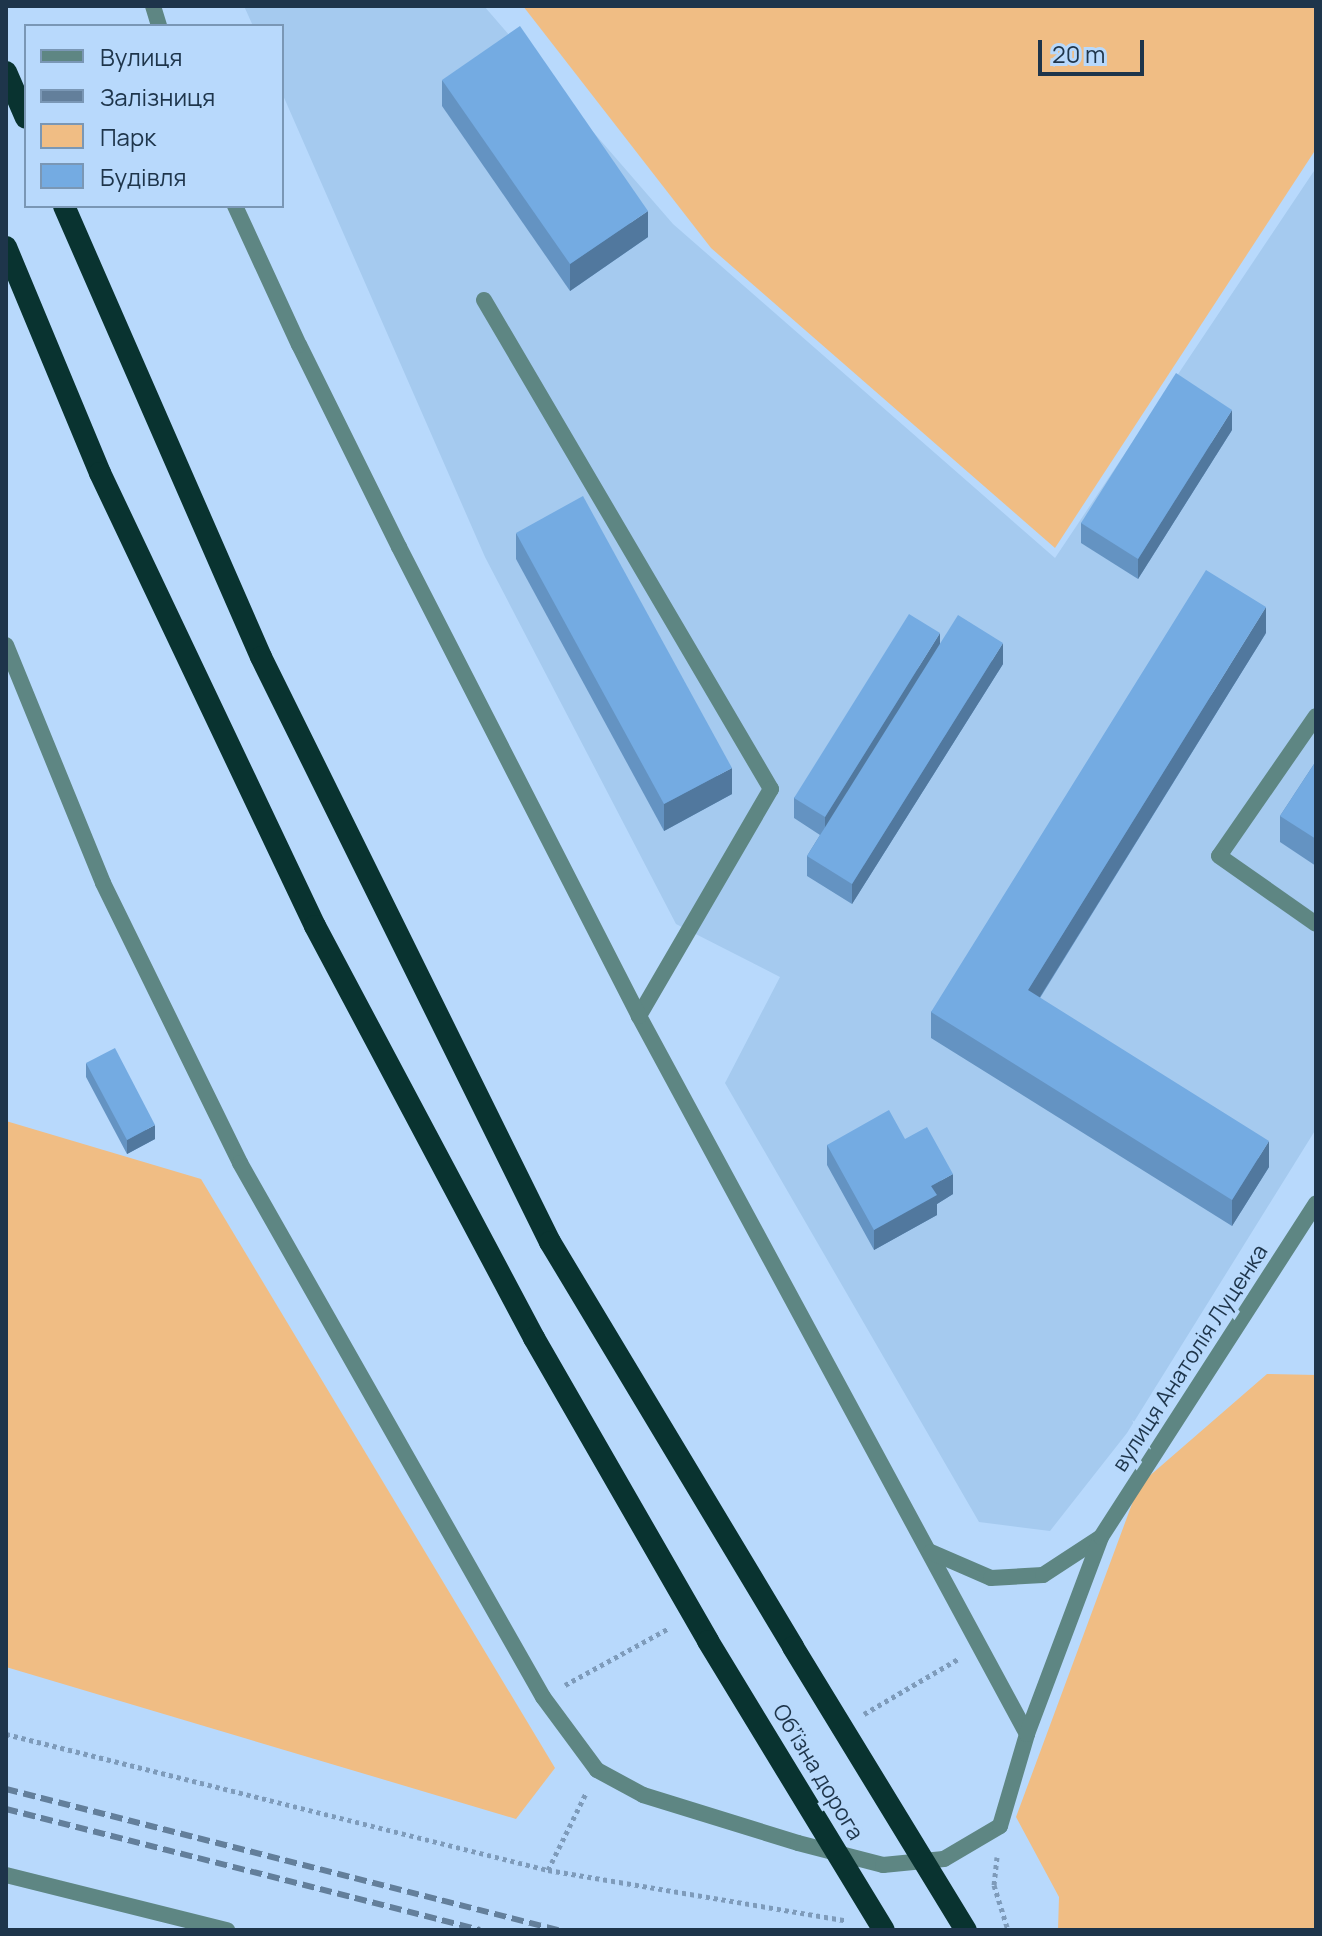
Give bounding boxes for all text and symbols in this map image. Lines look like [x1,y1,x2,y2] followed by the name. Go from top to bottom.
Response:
[24,24,284,208] legend
[1042,24,1148,74] scale bar
[1052,37,1105,70] text: 20 m
[100,40,182,73] text: Вулиця
[100,80,215,113] text: Залізниця
[100,120,156,153] text: Парк
[100,160,187,193] text: Будівля
[1107,1240,1273,1476] street label: вулиця Анатолія Луценка
[767,1699,869,1845] street label: Обʼїзна дорога

